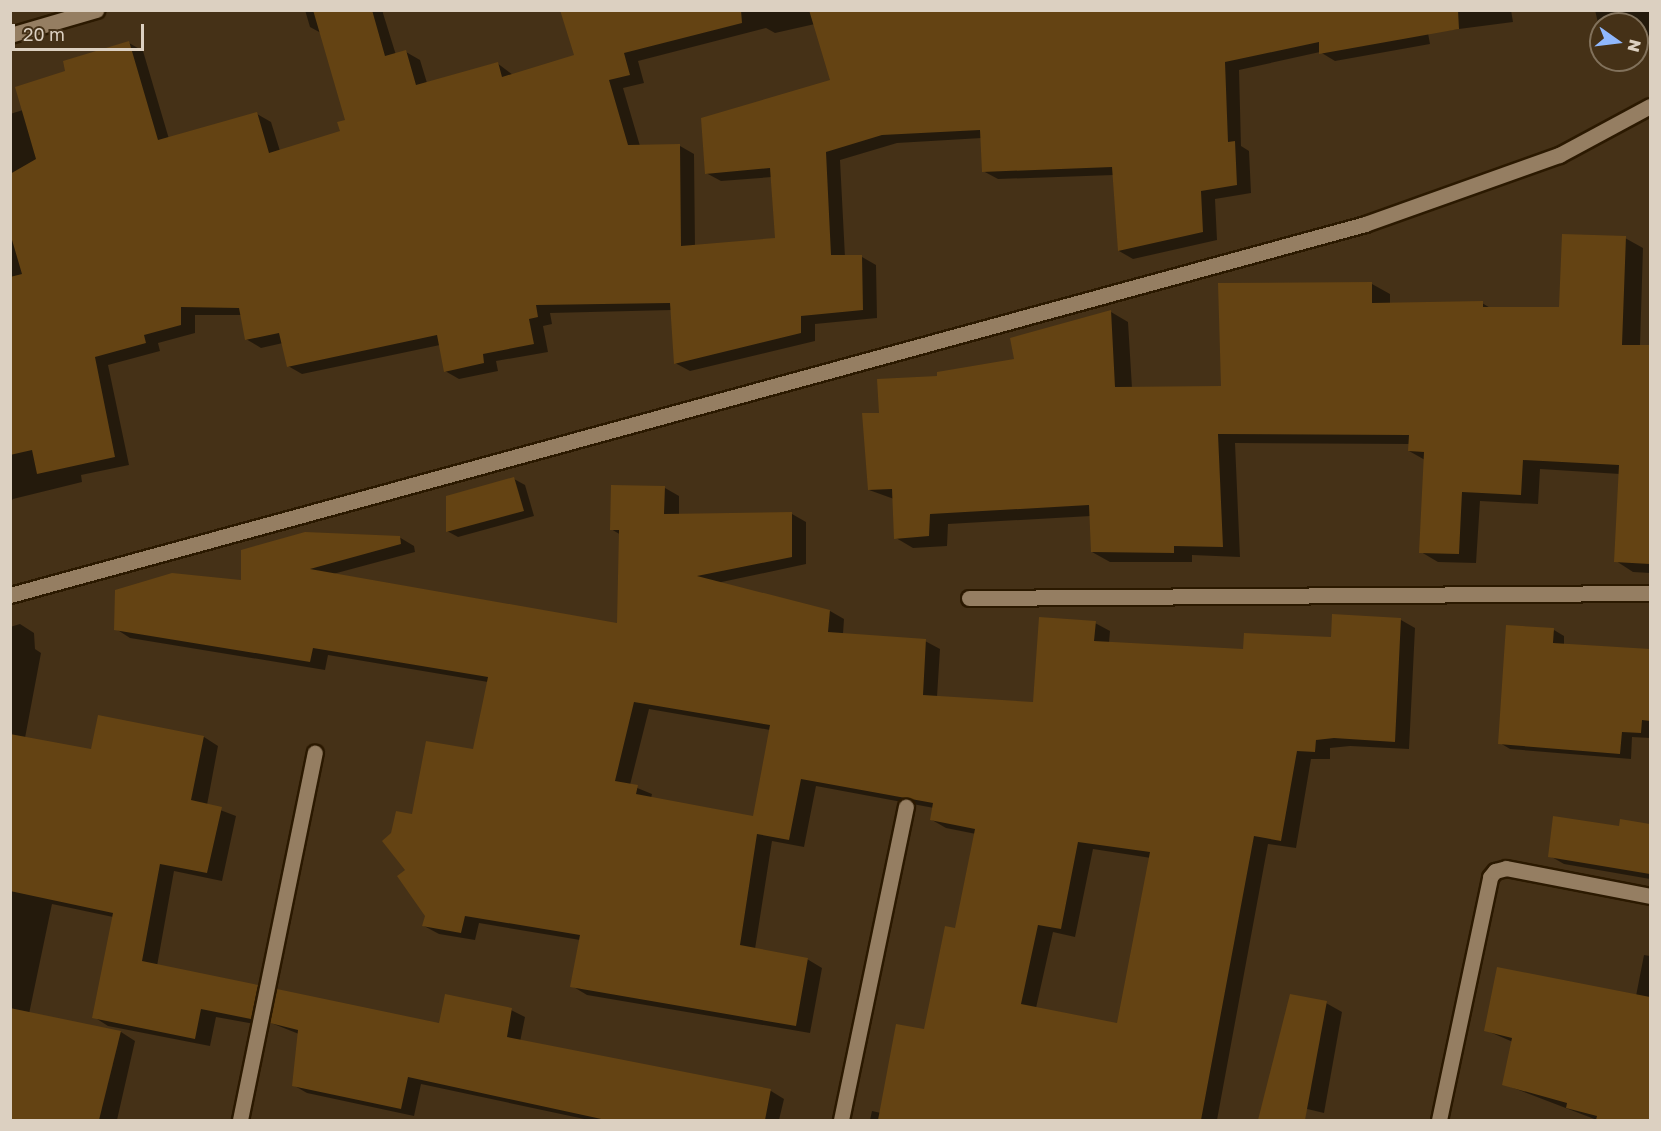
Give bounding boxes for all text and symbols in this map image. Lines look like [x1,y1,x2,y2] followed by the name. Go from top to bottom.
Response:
[15,12,147,50] scale bar
[1589,12,1649,72] north arrow
[23,23,65,45] text: 20 m
[1623,38,1646,54] text: N

